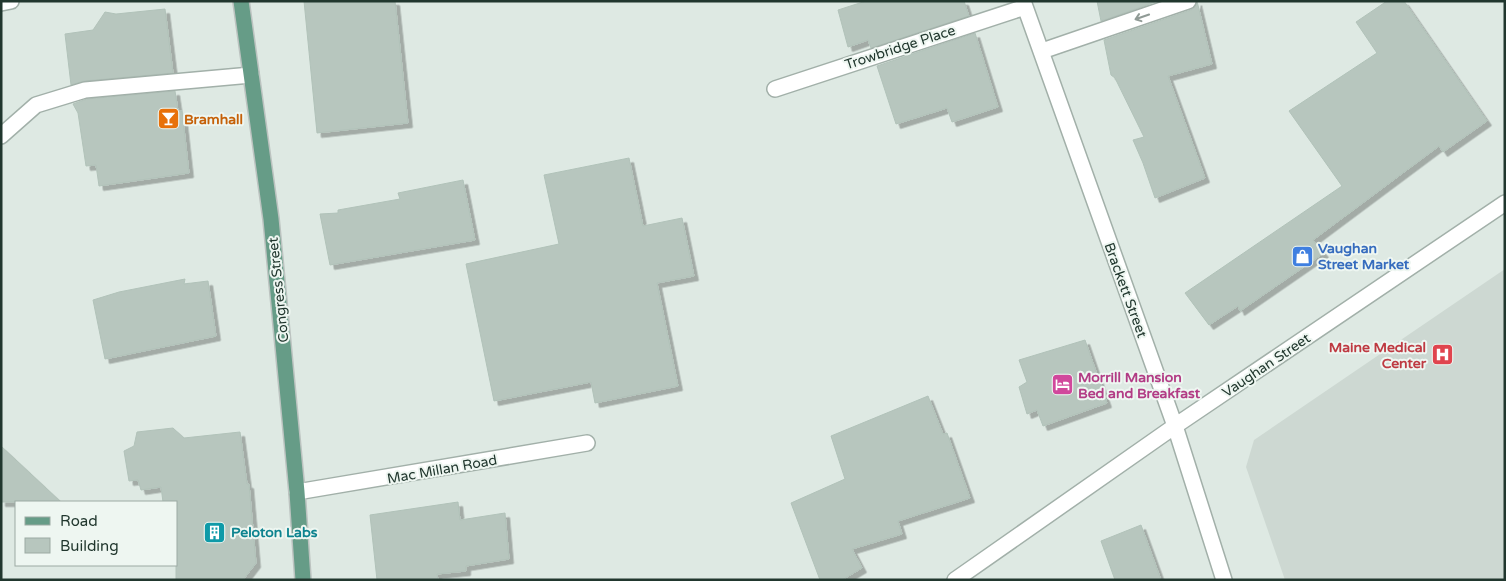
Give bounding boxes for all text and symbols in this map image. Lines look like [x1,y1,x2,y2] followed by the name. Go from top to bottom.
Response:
[1135,13,1150,22] one-way arrow
[843,22,958,73] street label: Trowbridge Place
[156,107,180,131] bar icon: Bramhall
[184,111,243,128] place label: Bramhall
[264,236,292,343] street label: Congress Street
[1100,240,1151,341] street label: Brackett Street
[1318,240,1410,273] place label: Vaughan Street Market
[1290,244,1314,268] shop icon: Vaughan Street Market
[1219,329,1314,401] street label: Vaughan Street
[1329,339,1427,372] place label: Maine Medical Center
[1430,343,1454,367] hospital icon: Maine Medical Center
[1078,369,1201,402] place label: Morrill Mansion Bed and Breakfast
[1050,373,1074,397] hotel icon: Morrill Mansion Bed and Breakfast
[386,451,498,488] street label: Mac Millan Road
[15,501,178,566] legend
[60,512,98,530] text: Road
[203,520,227,544] building icon: Peloton Labs
[231,524,318,541] place label: Peloton Labs
[60,537,119,555] text: Building

